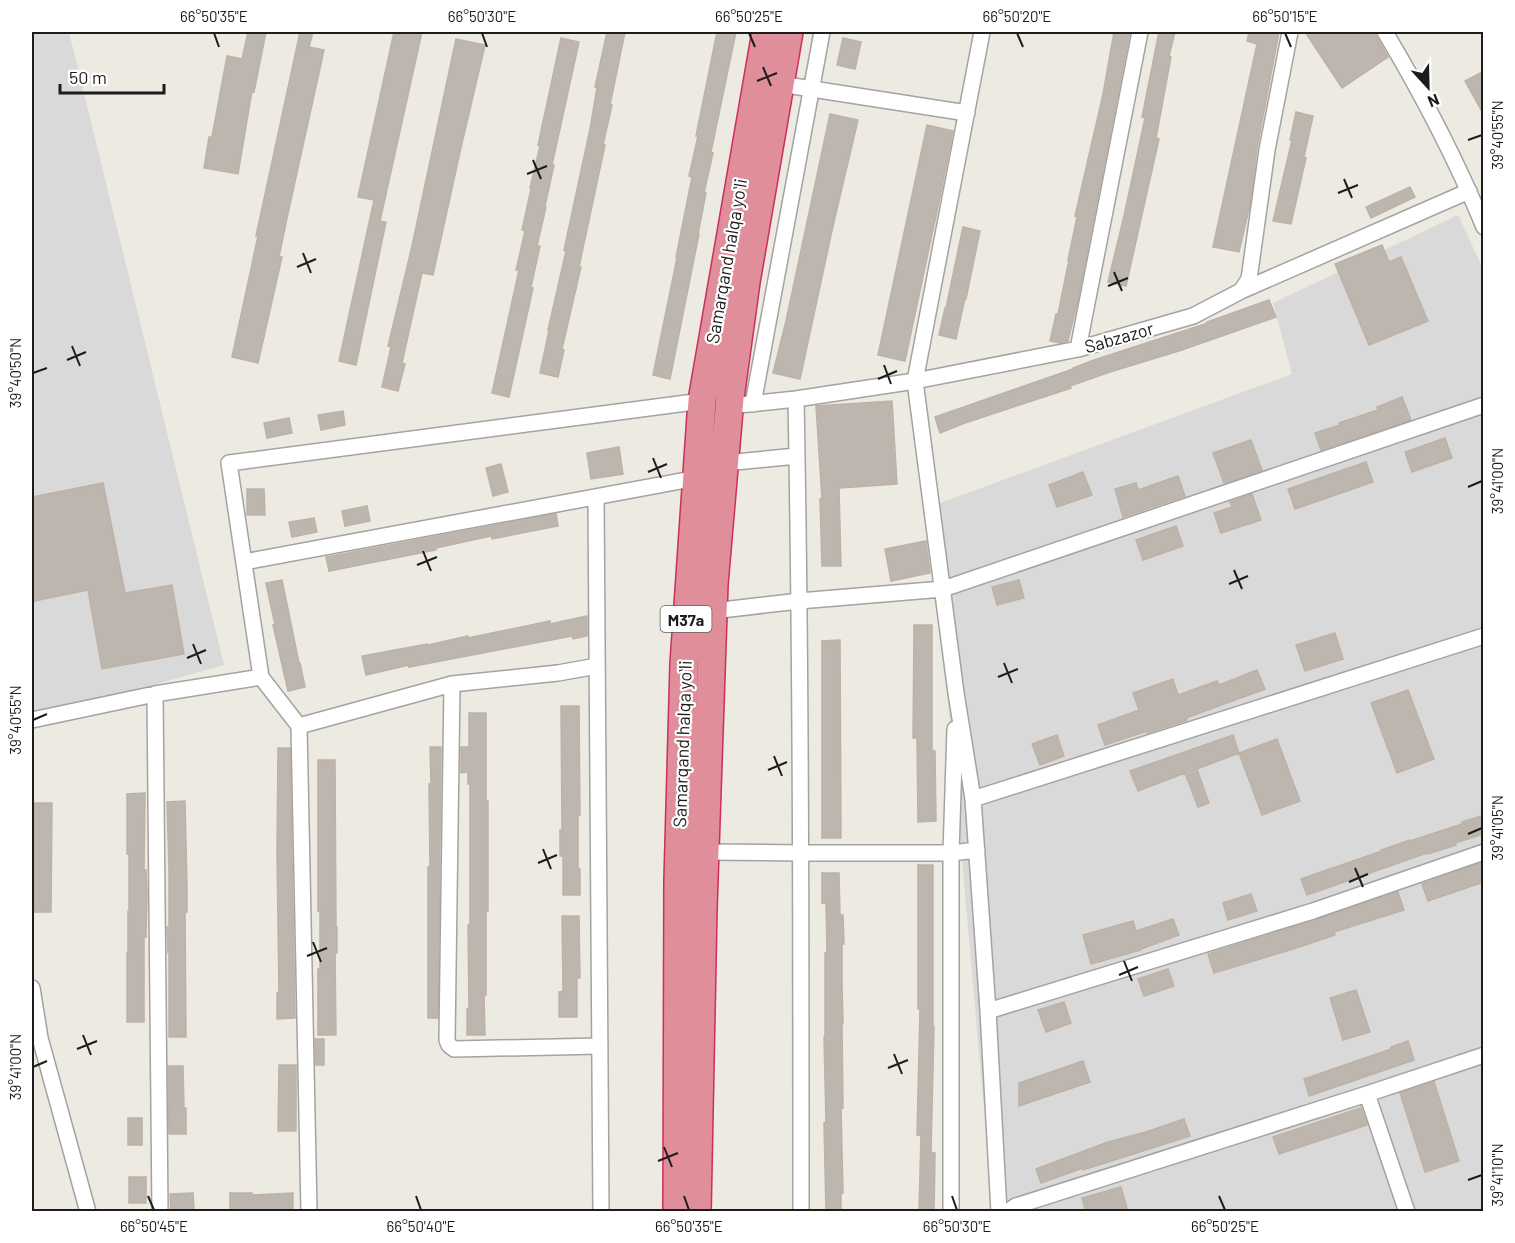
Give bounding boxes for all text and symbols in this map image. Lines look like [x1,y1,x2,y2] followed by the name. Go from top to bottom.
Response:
[180,7,248,25] text: 66°50'35"E
[448,7,516,25] text: 66°50'30"E
[715,7,783,25] text: 66°50'25"E
[983,7,1051,25] text: 66°50'20"E
[1252,7,1318,25] text: 66°50'15"E
[60,57,164,95] scale bar
[1398,57,1458,117] north arrow
[69,66,107,88] text: 50 m
[1425,91,1442,112] text: N
[1488,100,1506,170] text: 39°40'55"N
[701,177,751,345] street label: Samarqand halqa yoʻli
[1082,317,1157,357] street label: Sabzazor
[6,338,24,408] text: 39°40'50"N
[1488,448,1506,514] text: 39°41'00"N
[660,606,712,632] road number: M37a
[668,660,696,828] street label: Samarqand halqa yoʻli
[6,685,24,755] text: 39°40'55"N
[1488,795,1506,861] text: 39°41'05"N
[6,1034,24,1100] text: 39°41'00"N
[1488,1143,1506,1207] text: 39°41'10"N
[120,1217,188,1235] text: 66°50'45"E
[387,1217,455,1235] text: 66°50'40"E
[655,1217,723,1235] text: 66°50'35"E
[923,1217,991,1235] text: 66°50'30"E
[1191,1217,1259,1235] text: 66°50'25"E

